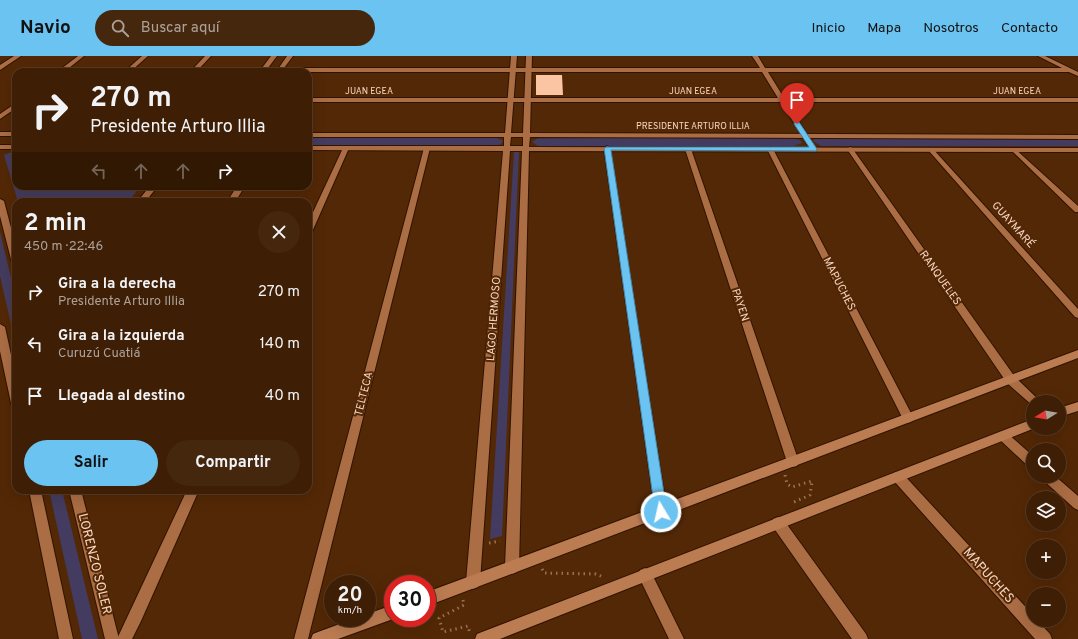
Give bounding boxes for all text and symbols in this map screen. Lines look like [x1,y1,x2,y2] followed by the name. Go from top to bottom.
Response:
[95,10,375,46] search box
[20,16,71,40] text: Navio
[109,17,131,39] icon: search
[141,19,220,38] text: Buscar aquí
[812,20,845,37] text: Inicio
[867,20,901,37] text: Mapa
[923,20,979,37] text: Nosotros
[1001,20,1058,37] text: Contacto
[90,81,172,117] text: 270 m
[780,83,814,124] pin
[24,84,76,136] icon: right
[345,86,393,97] street label: JUAN EGEA
[669,86,717,97] street label: JUAN EGEA
[993,86,1041,97] street label: JUAN EGEA
[786,89,808,111] icon: arrive
[90,116,266,139] text: Presidente Arturo Illia
[636,121,750,132] street label: PRESIDENTE ARTURO ILLIA
[88,160,110,182] icon: left
[130,160,152,182] icon: ahead
[172,160,194,182] icon: ahead
[214,160,236,182] icon: right
[988,198,1038,251] street label: GUAYMARÉ
[24,209,87,239] text: 2 min
[258,211,300,253] button: close
[24,239,103,255] text: 450 m · 22:46
[916,248,964,308] street label: RANQUELES
[820,255,858,313] street label: MAPUCHES
[58,275,176,294] text: Gira a la derecha
[484,276,504,362] street label: LAGO HERMOSO
[24,281,46,303] icon: right
[258,283,300,302] text: 270 m
[728,287,752,323] street label: PAYEN
[58,294,185,310] text: Presidente Arturo Illia
[58,327,185,346] text: Gira a la izquierda
[24,333,46,355] icon: left
[260,335,300,354] text: 140 m
[58,346,140,362] text: Curuzú Cuatiá
[352,370,376,418] street label: TELTECA
[24,385,46,407] icon: arrive
[58,387,185,406] text: Llegada al destino
[265,387,300,406] text: 40 m
[1026,395,1066,435] north arrow
[1026,395,1066,627] map controls
[24,440,158,486] button: Salir
[166,440,300,486] button: Compartir
[1026,443,1066,483] button: search
[640,491,682,533] position arrow
[1026,491,1066,531] button: layers
[74,512,114,616] street label: LORENZO SOLER
[1026,539,1066,579] button: +
[959,545,1017,607] street label: MAPUCHES
[384,575,436,627] speed limit sign: 30
[337,583,363,609] text: 20
[1026,587,1066,627] button: −
[338,604,362,617] text: km/h

